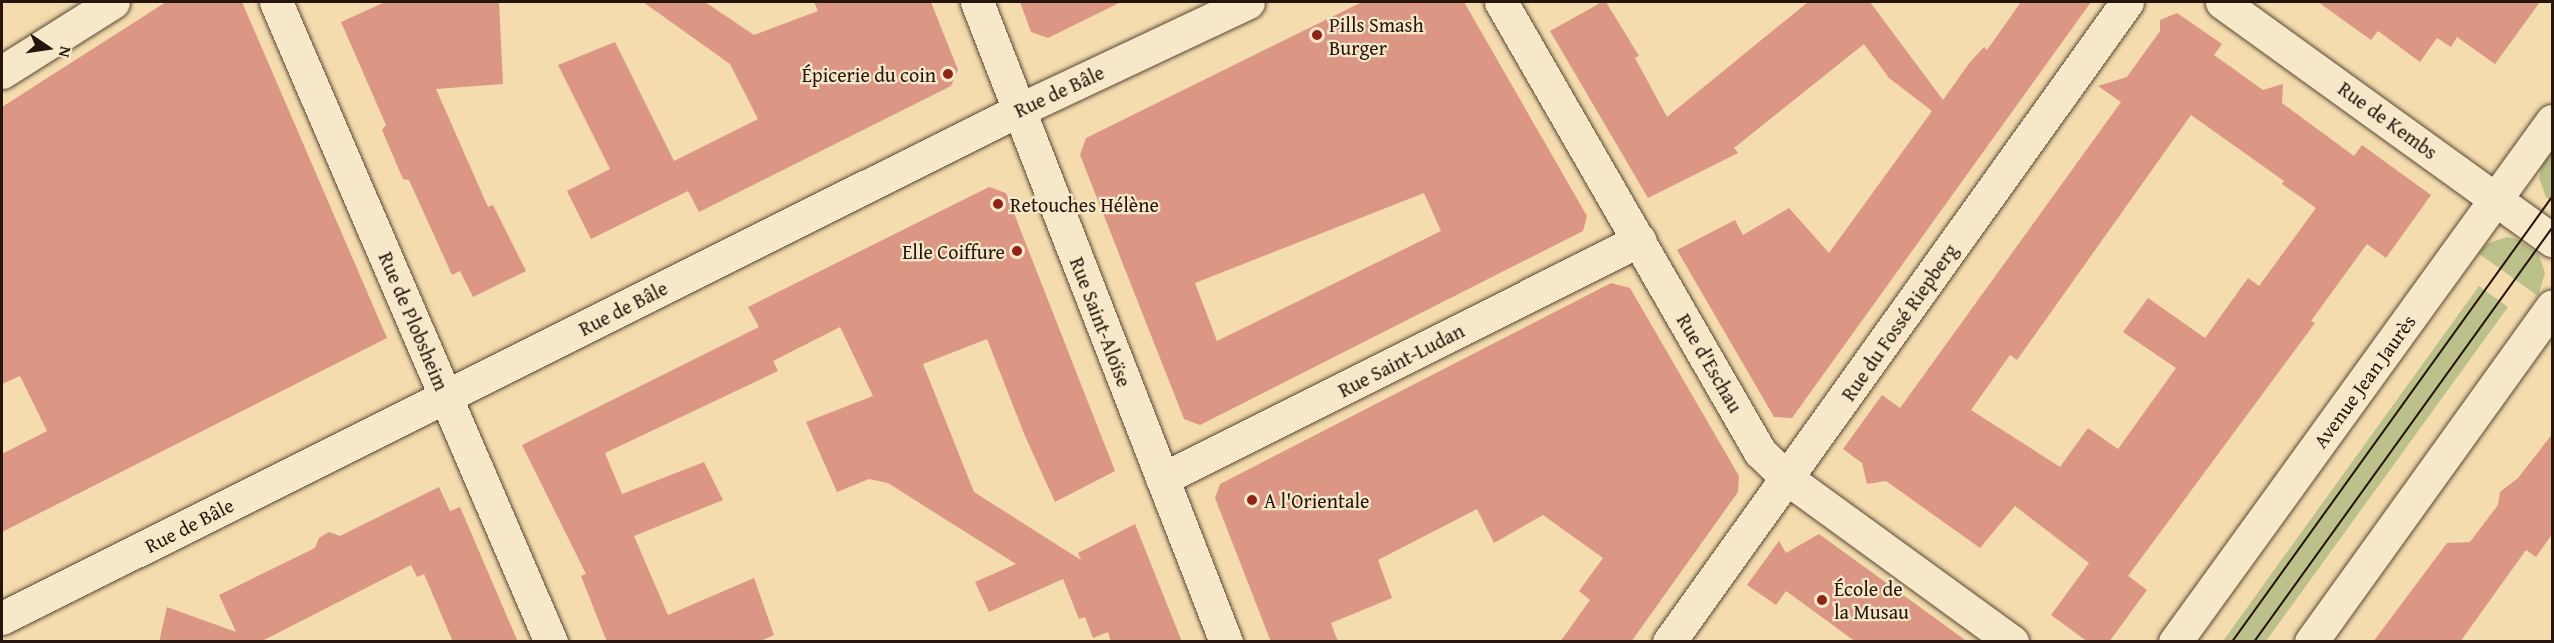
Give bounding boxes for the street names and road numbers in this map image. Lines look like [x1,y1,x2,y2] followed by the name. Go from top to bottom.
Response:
[1010,60,1108,122] street label: Rue de Bâle
[2334,76,2442,164] street label: Rue de Kembs
[1836,239,1962,405] street label: Rue du Fossé Riepberg
[374,248,454,394] street label: Rue de Plobsheim
[1065,254,1137,390] street label: Rue Saint-Aloïse
[575,275,671,341] street label: Rue de Bâle
[1672,309,1748,417] street label: Rue d'Eschau
[2308,310,2420,452] street label: Avenue Jean Jaurès
[1334,318,1468,402] street label: Rue Saint-Ludan
[141,492,237,558] street label: Rue de Bâle

